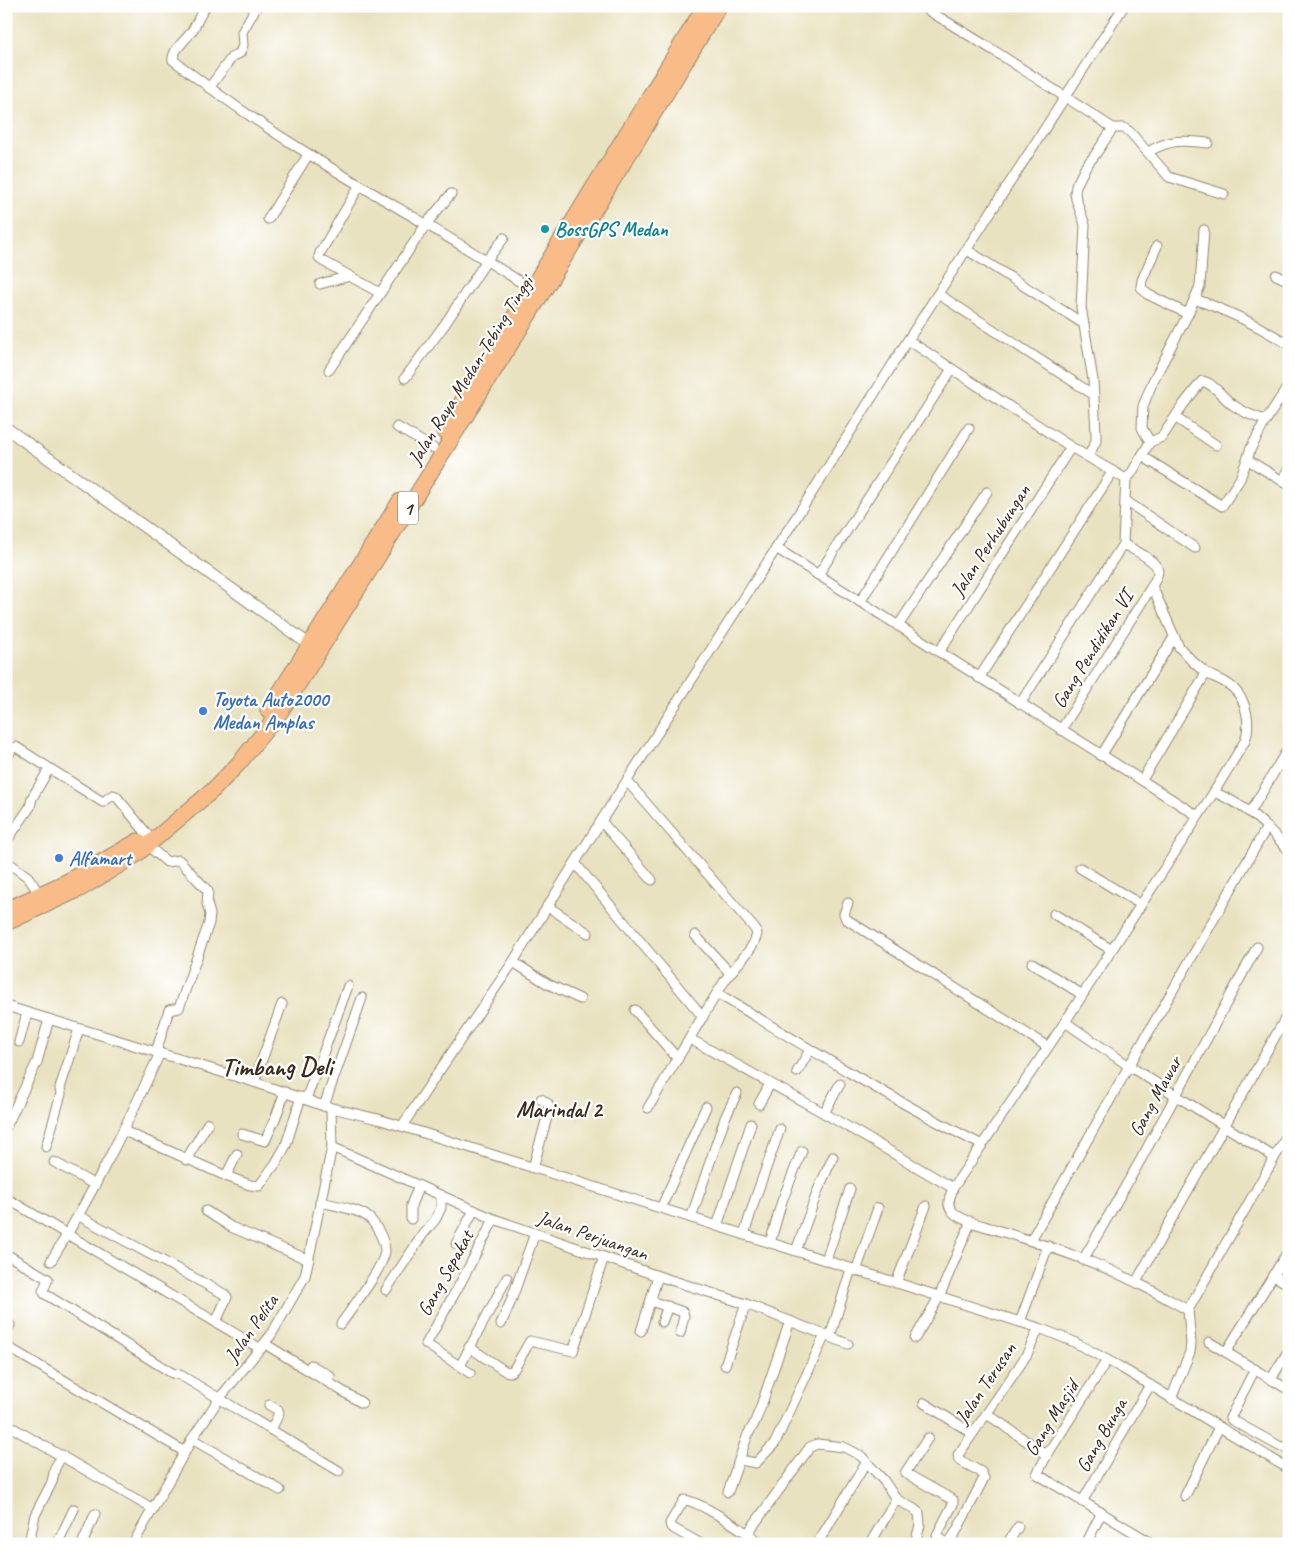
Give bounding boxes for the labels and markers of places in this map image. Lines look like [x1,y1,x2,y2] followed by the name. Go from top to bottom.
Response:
[555,217,669,242] place label: BossGPS Medan
[539,223,551,235] marker: BossGPS Medan
[213,687,331,735] place label: Toyota Auto2000 Medan Amplas
[197,705,209,717] marker: Toyota Auto2000 Medan Amplas
[69,846,133,871] place label: Alfamart
[53,852,65,864] marker: Alfamart

